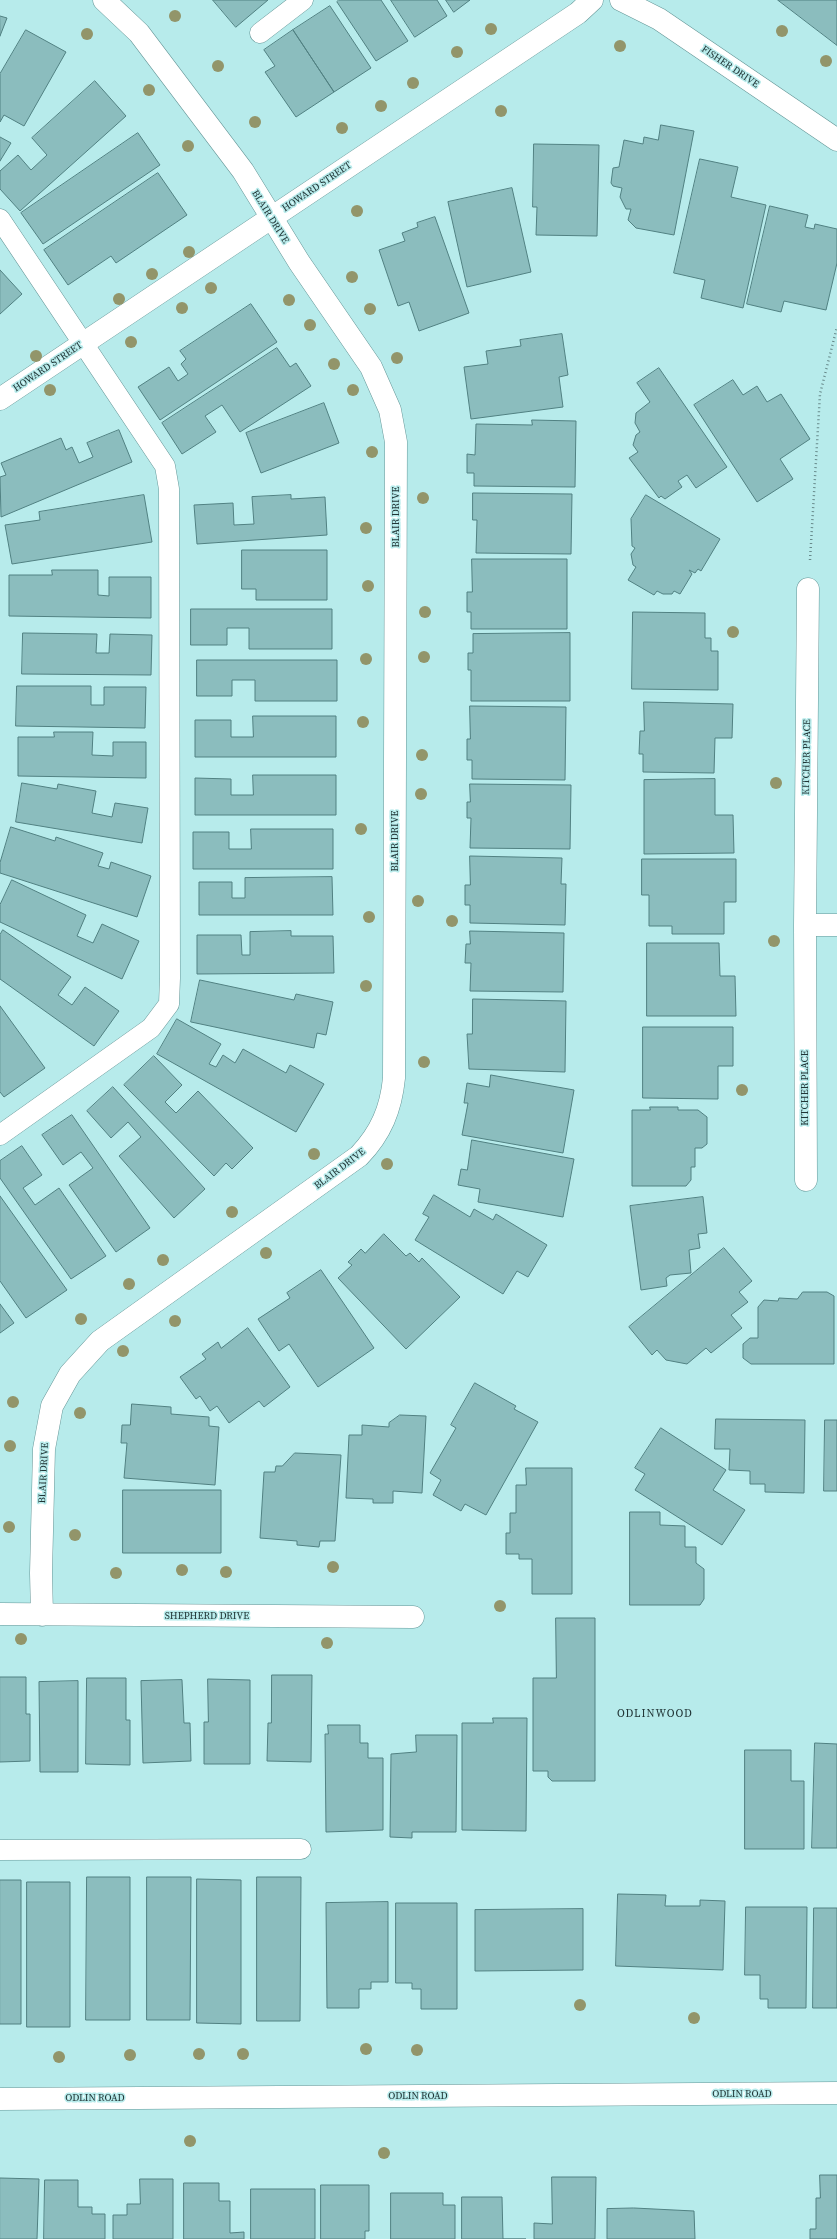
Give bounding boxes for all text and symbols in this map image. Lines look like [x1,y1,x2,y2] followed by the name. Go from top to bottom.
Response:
[699,43,761,91] street label: FISHER DRIVE
[280,159,354,215] street label: HOWARD STREET
[249,188,291,246] street label: BLAIR DRIVE
[11,339,85,395] street label: HOWARD STREET
[390,487,402,547] street label: BLAIR DRIVE
[800,719,814,795] street label: KITCHER PLACE
[389,811,401,871] street label: BLAIR DRIVE
[799,1050,811,1126] street label: KITCHER PLACE
[312,1146,368,1192] street label: BLAIR DRIVE
[36,1442,52,1504] street label: BLAIR DRIVE
[165,1610,249,1622] street label: SHEPHERD DRIVE
[617,1707,693,1721] district label: ODLINWOOD
[712,2088,772,2100] street label: ODLIN ROAD
[388,2090,448,2102] street label: ODLIN ROAD
[65,2092,125,2104] street label: ODLIN ROAD

